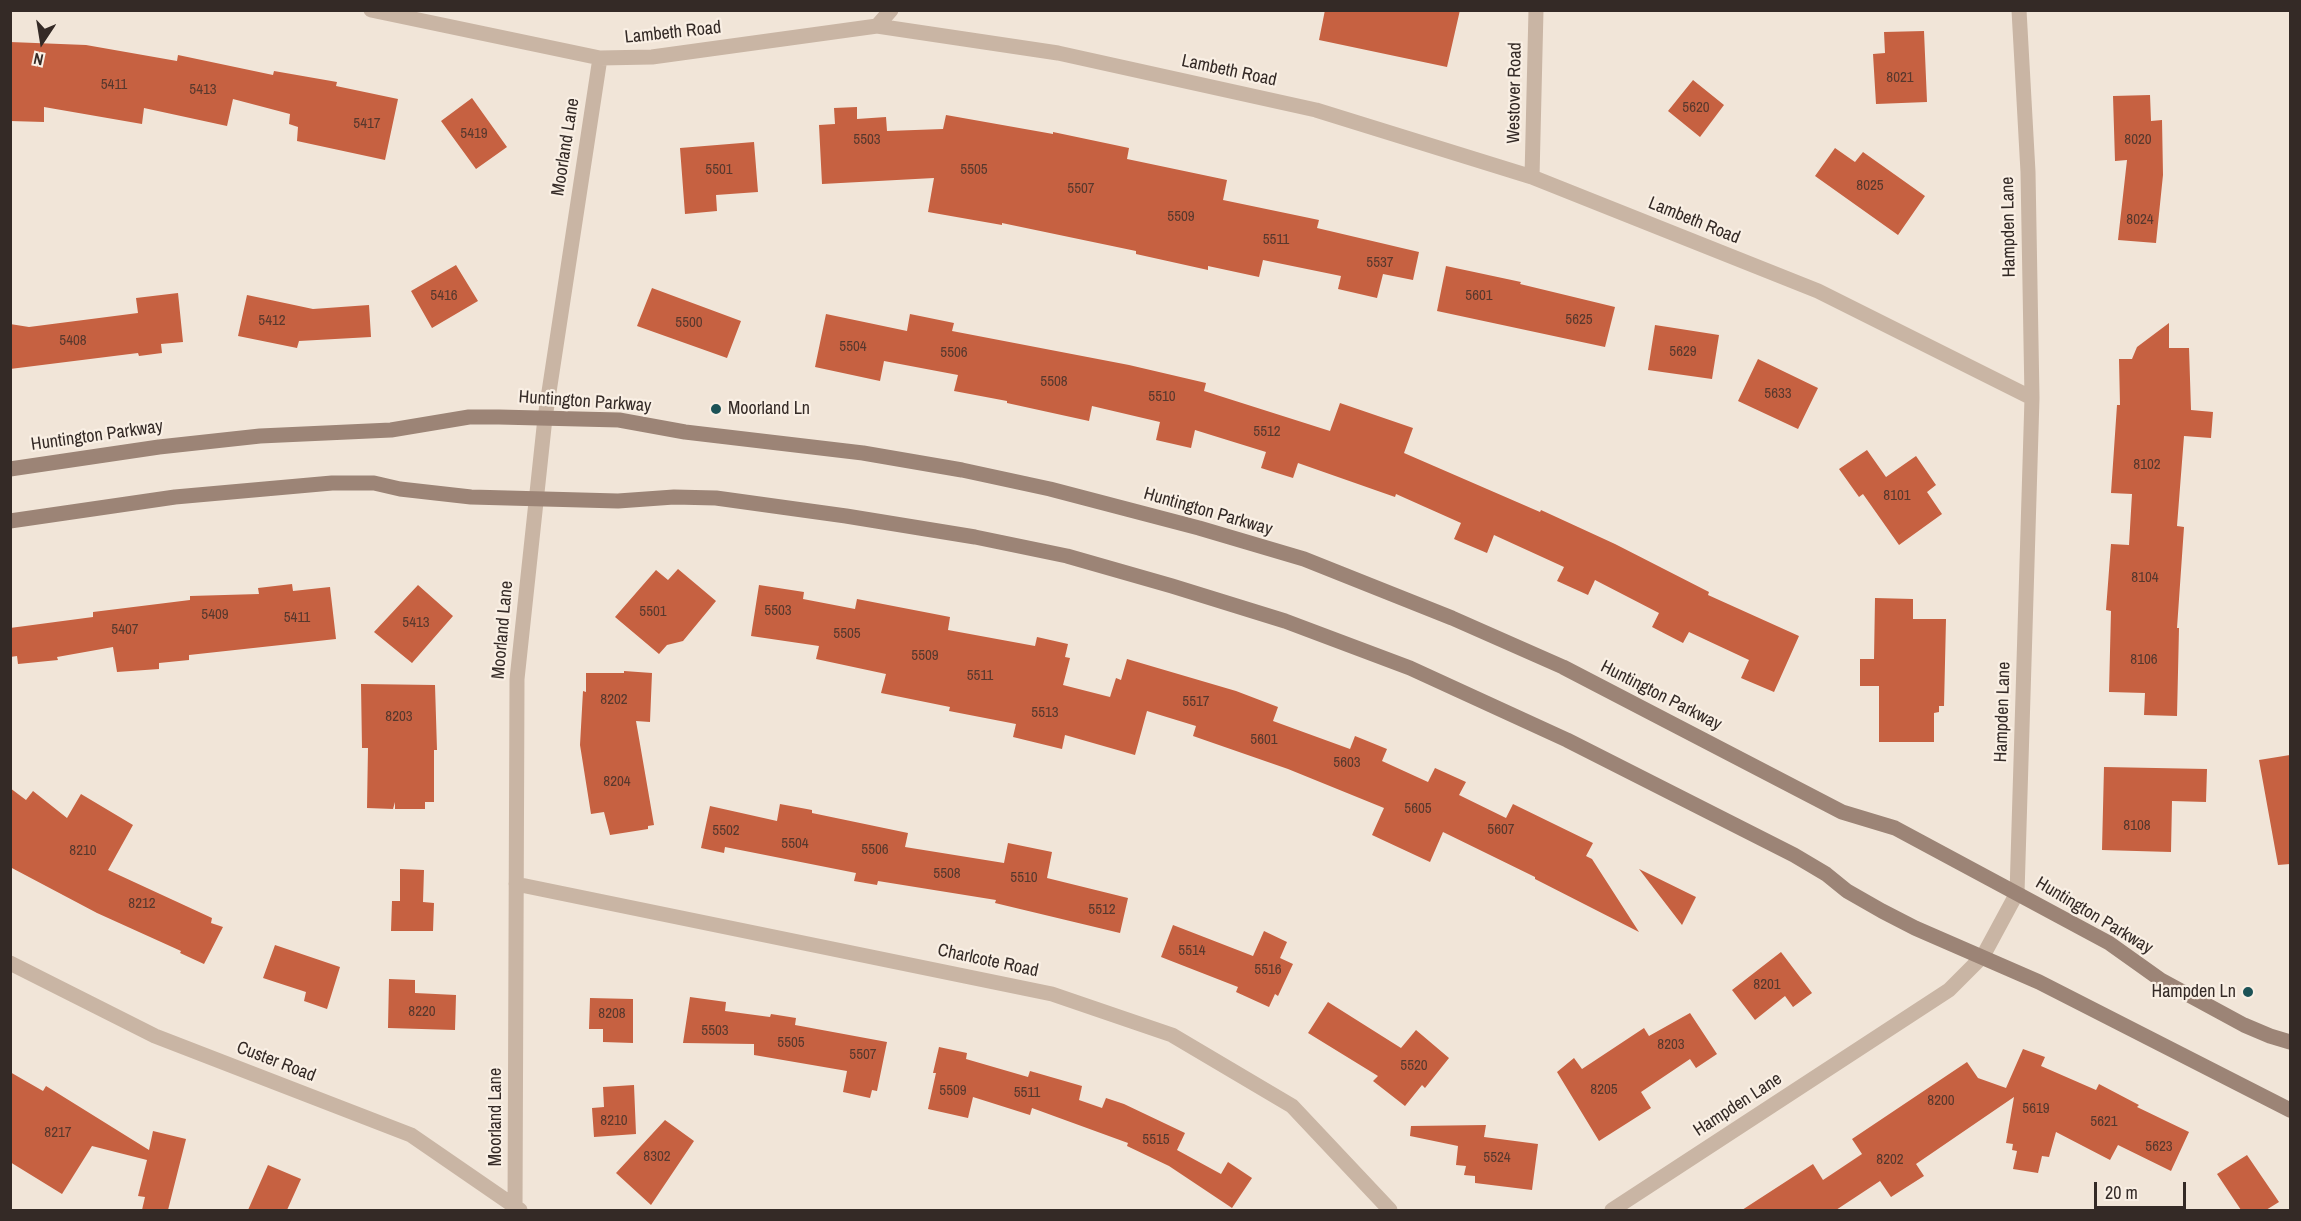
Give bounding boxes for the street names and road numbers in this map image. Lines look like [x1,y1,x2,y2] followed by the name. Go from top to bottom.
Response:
[624,17,722,49] street label: Lambeth Road
[1503,42,1527,144] street label: Westover Road
[1179,50,1279,92] street label: Lambeth Road
[548,97,584,197] street label: Moorland Lane
[1997,176,2021,278] street label: Hampden Lane
[1645,193,1743,249] street label: Lambeth Road
[518,387,652,417] street label: Huntington Parkway
[30,416,164,456] street label: Huntington Parkway
[1141,483,1275,541] street label: Huntington Parkway
[488,580,518,680] street label: Moorland Lane
[1597,656,1725,736] street label: Huntington Parkway
[1990,661,2016,763] street label: Hampden Lane
[2031,873,2157,959] street label: Huntington Parkway
[936,940,1040,982] street label: Charlcote Road
[233,1037,319,1087] street label: Custer Road
[485,1068,507,1166] street label: Moorland Lane
[1690,1068,1786,1142] street label: Hampden Lane

